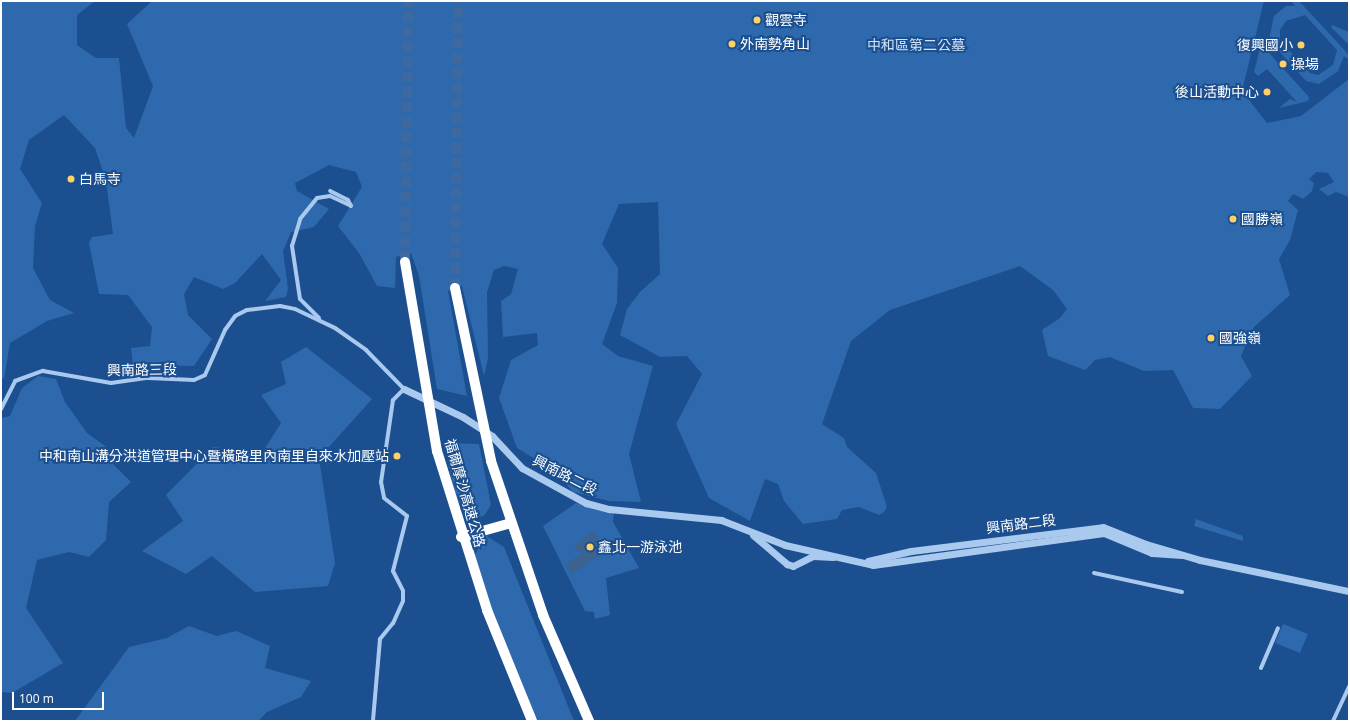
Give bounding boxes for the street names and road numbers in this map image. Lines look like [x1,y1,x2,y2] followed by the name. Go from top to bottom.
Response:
[107,361,177,379] street label: 興南路三段
[441,437,489,549] street label: 福爾摩沙高速公路
[530,452,600,498] street label: 興南路二段
[985,511,1057,537] street label: 興南路二段

